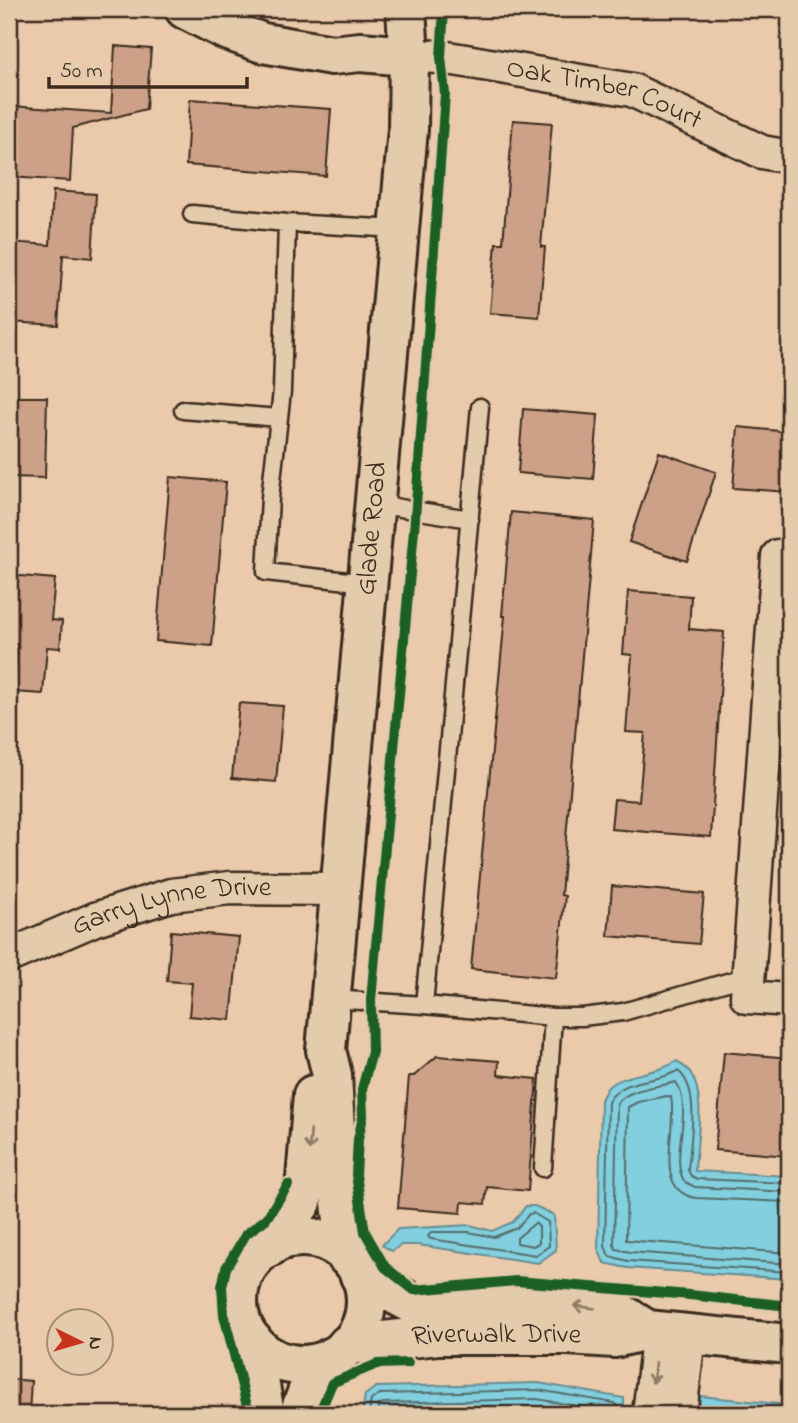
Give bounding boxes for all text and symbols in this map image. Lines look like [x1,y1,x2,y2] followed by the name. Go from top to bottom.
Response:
[49,46,247,90] scale bar
[503,48,709,141] street label: Oak Timber Court
[60,57,103,87] text: 50 m
[346,460,399,597] street label: Glade Road
[65,867,272,947] street label: Garry Lynne Drive
[303,1128,316,1151] one-way arrow
[574,1301,596,1314] one-way arrow
[46,1308,116,1378] north arrow
[410,1315,583,1358] street label: Riverwalk Drive
[80,1336,108,1351] text: N
[647,1361,660,1384] one-way arrow

